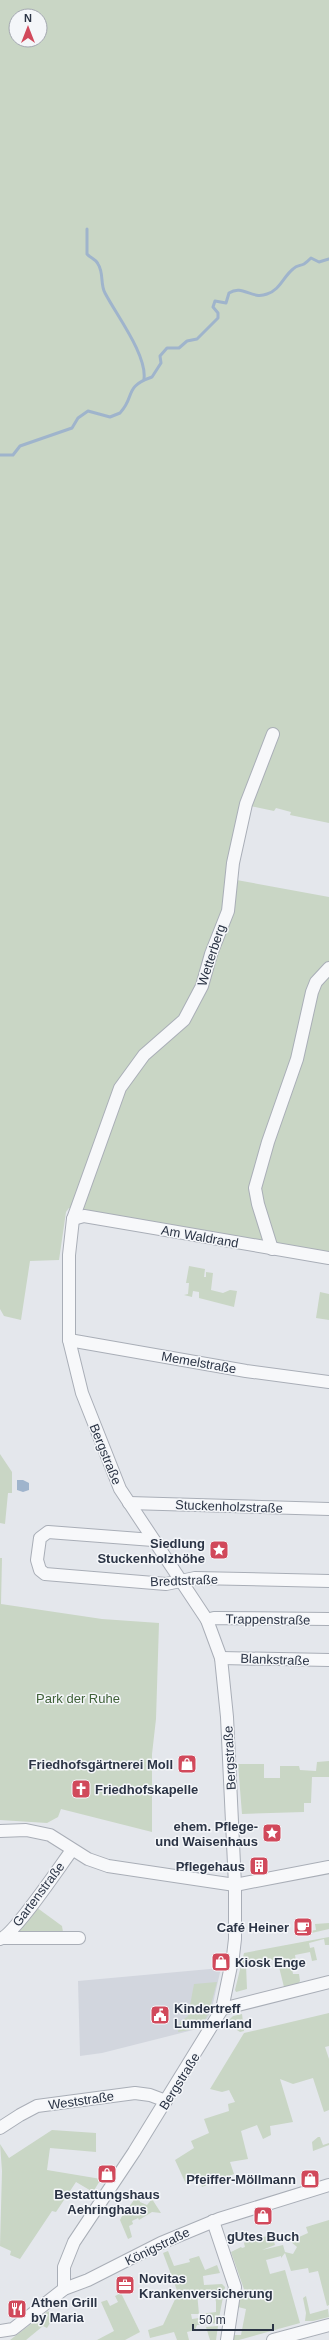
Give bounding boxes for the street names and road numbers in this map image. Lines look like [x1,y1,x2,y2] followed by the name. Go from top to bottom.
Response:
[194,922,229,988] street label: Wetterberg
[160,1222,240,1251] street label: Am Waldrand
[160,1349,238,1376] street label: Memelstraße
[87,1422,125,1487] street label: Bergstraße
[175,1497,283,1516] street label: Stuckenholzstraße
[150,1572,218,1589] street label: Bredtstraße
[225,1611,311,1628] street label: Trappenstraße
[240,1651,310,1668] street label: Blankstraße
[220,1725,239,1790] street label: Bergstraße
[9,1859,67,1929] street label: Gartenstraße
[156,2050,203,2113] street label: Bergstraße
[47,2088,115,2113] street label: Weststraße
[122,2224,192,2269] street label: Königstraße

